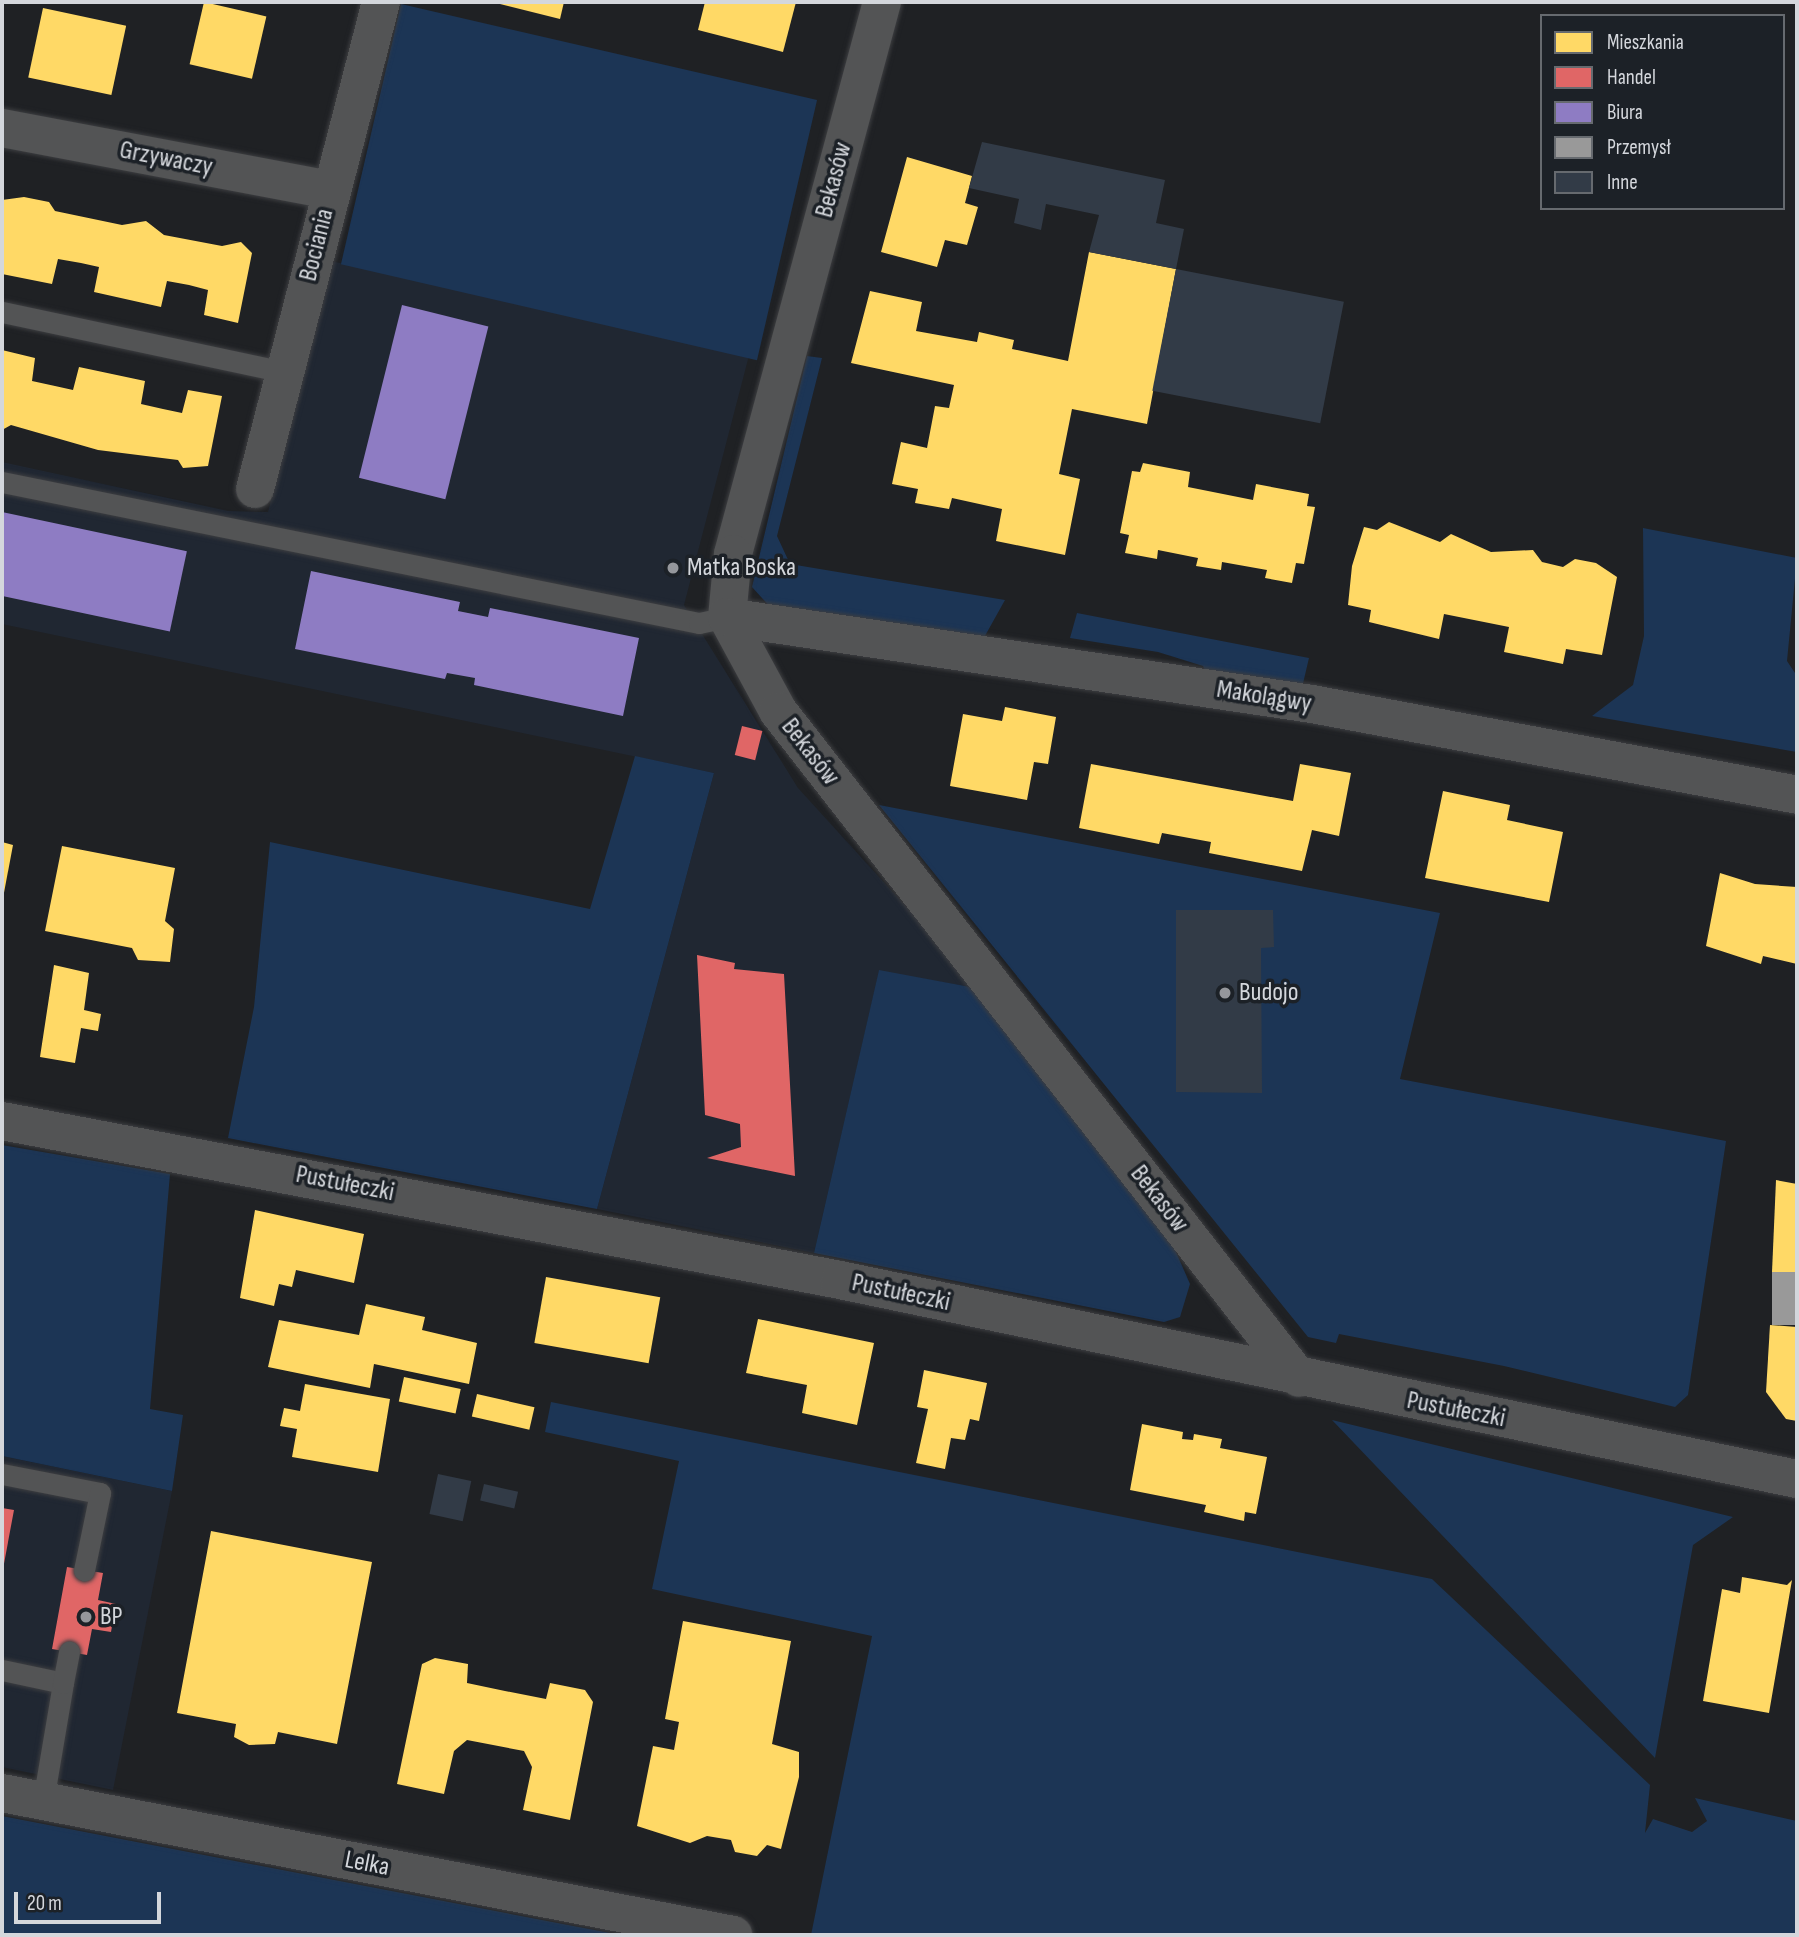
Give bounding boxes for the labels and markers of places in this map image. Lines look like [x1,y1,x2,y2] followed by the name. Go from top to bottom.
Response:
[687,552,796,584] place label: Matka Boska
[665,560,681,576] marker: Matka Boska
[1239,977,1299,1009] place label: Budojo
[1217,985,1233,1001] marker: Budojo
[100,1601,123,1633] place label: BP
[78,1609,94,1625] marker: BP

